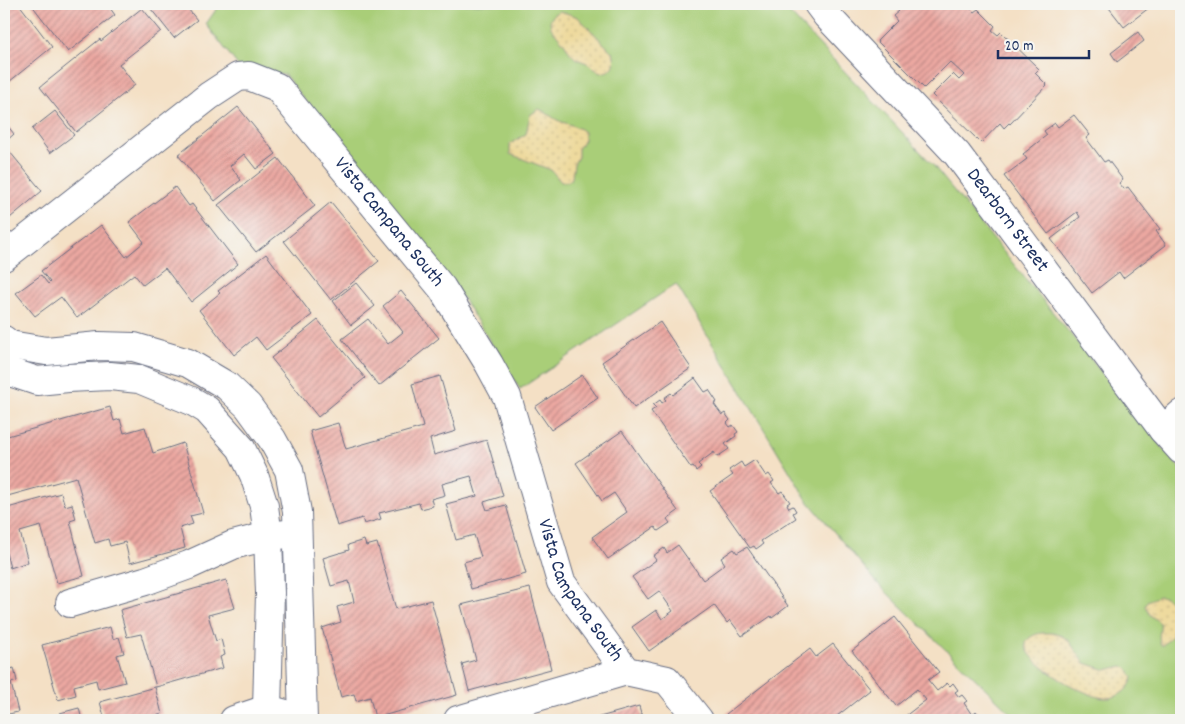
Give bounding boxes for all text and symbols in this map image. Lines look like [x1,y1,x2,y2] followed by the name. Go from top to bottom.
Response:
[998,28,1089,60] scale bar
[1005,36,1033,58] text: 20 m
[327,152,450,294] street label: Vista Campana South
[959,163,1055,279] street label: Dearborn Street
[529,516,629,668] street label: Vista Campana South

